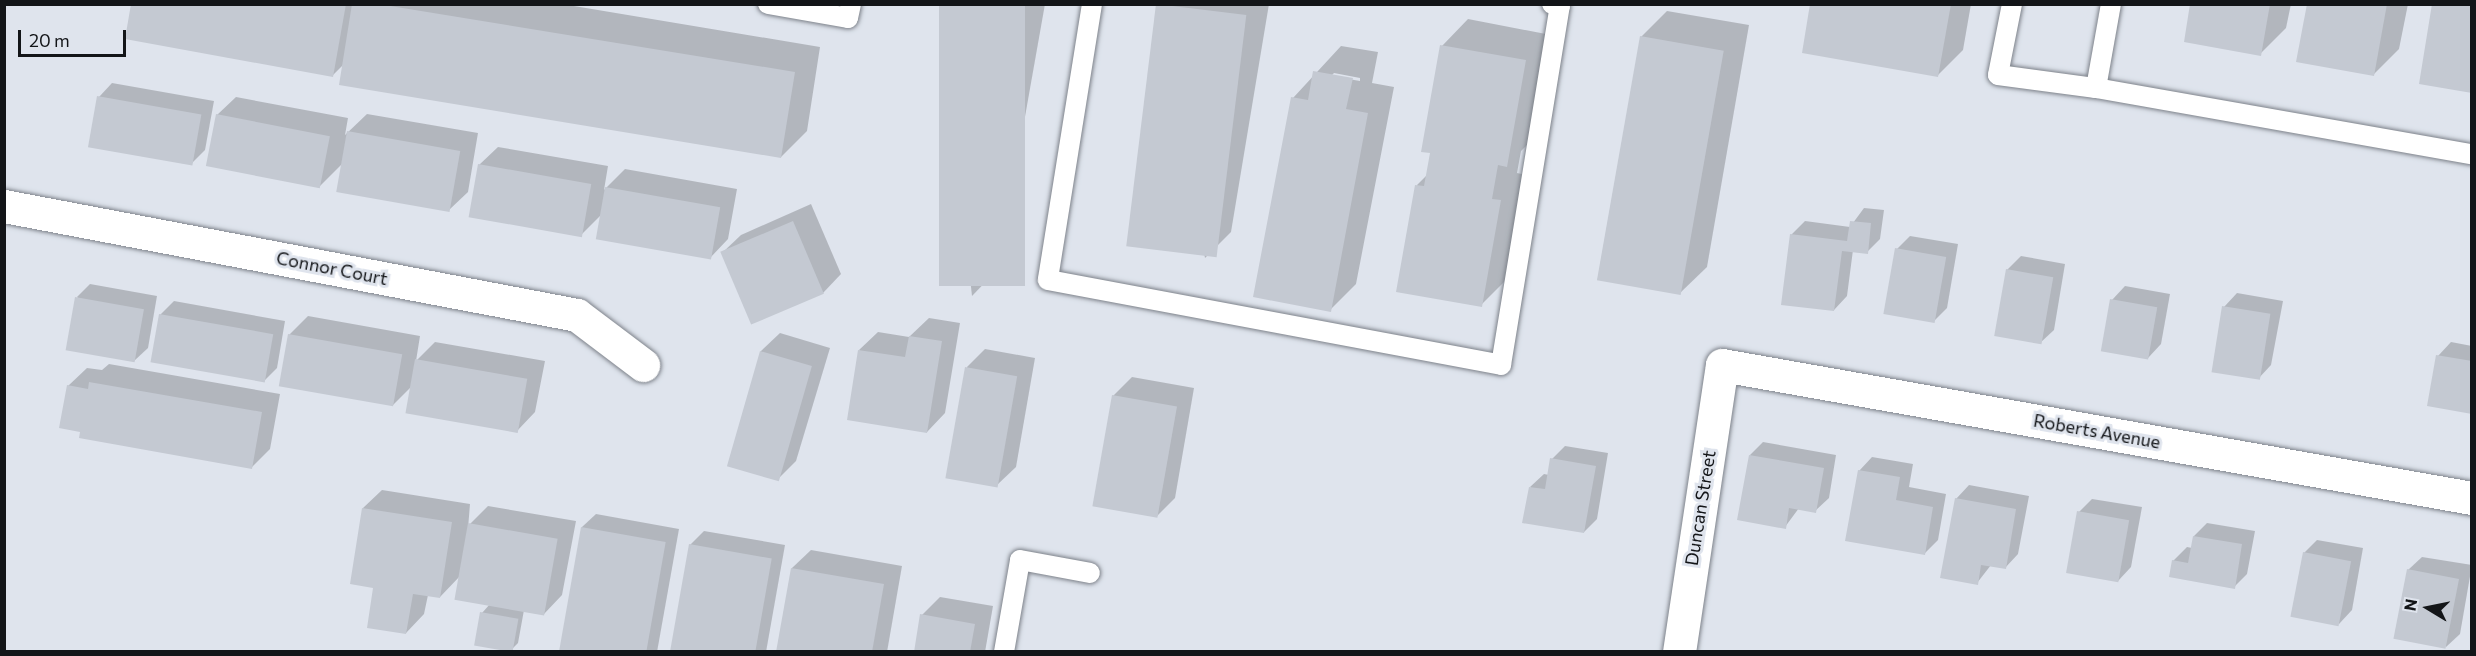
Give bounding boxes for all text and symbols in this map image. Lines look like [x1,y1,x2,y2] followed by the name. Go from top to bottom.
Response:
[21,18,129,56] scale bar
[29,29,70,51] text: 20 m
[275,247,389,289] street label: Connor Court
[2032,409,2162,453] street label: Roberts Avenue
[1680,449,1720,567] street label: Duncan Street
[2398,578,2458,638] north arrow
[2399,597,2420,612] text: N

